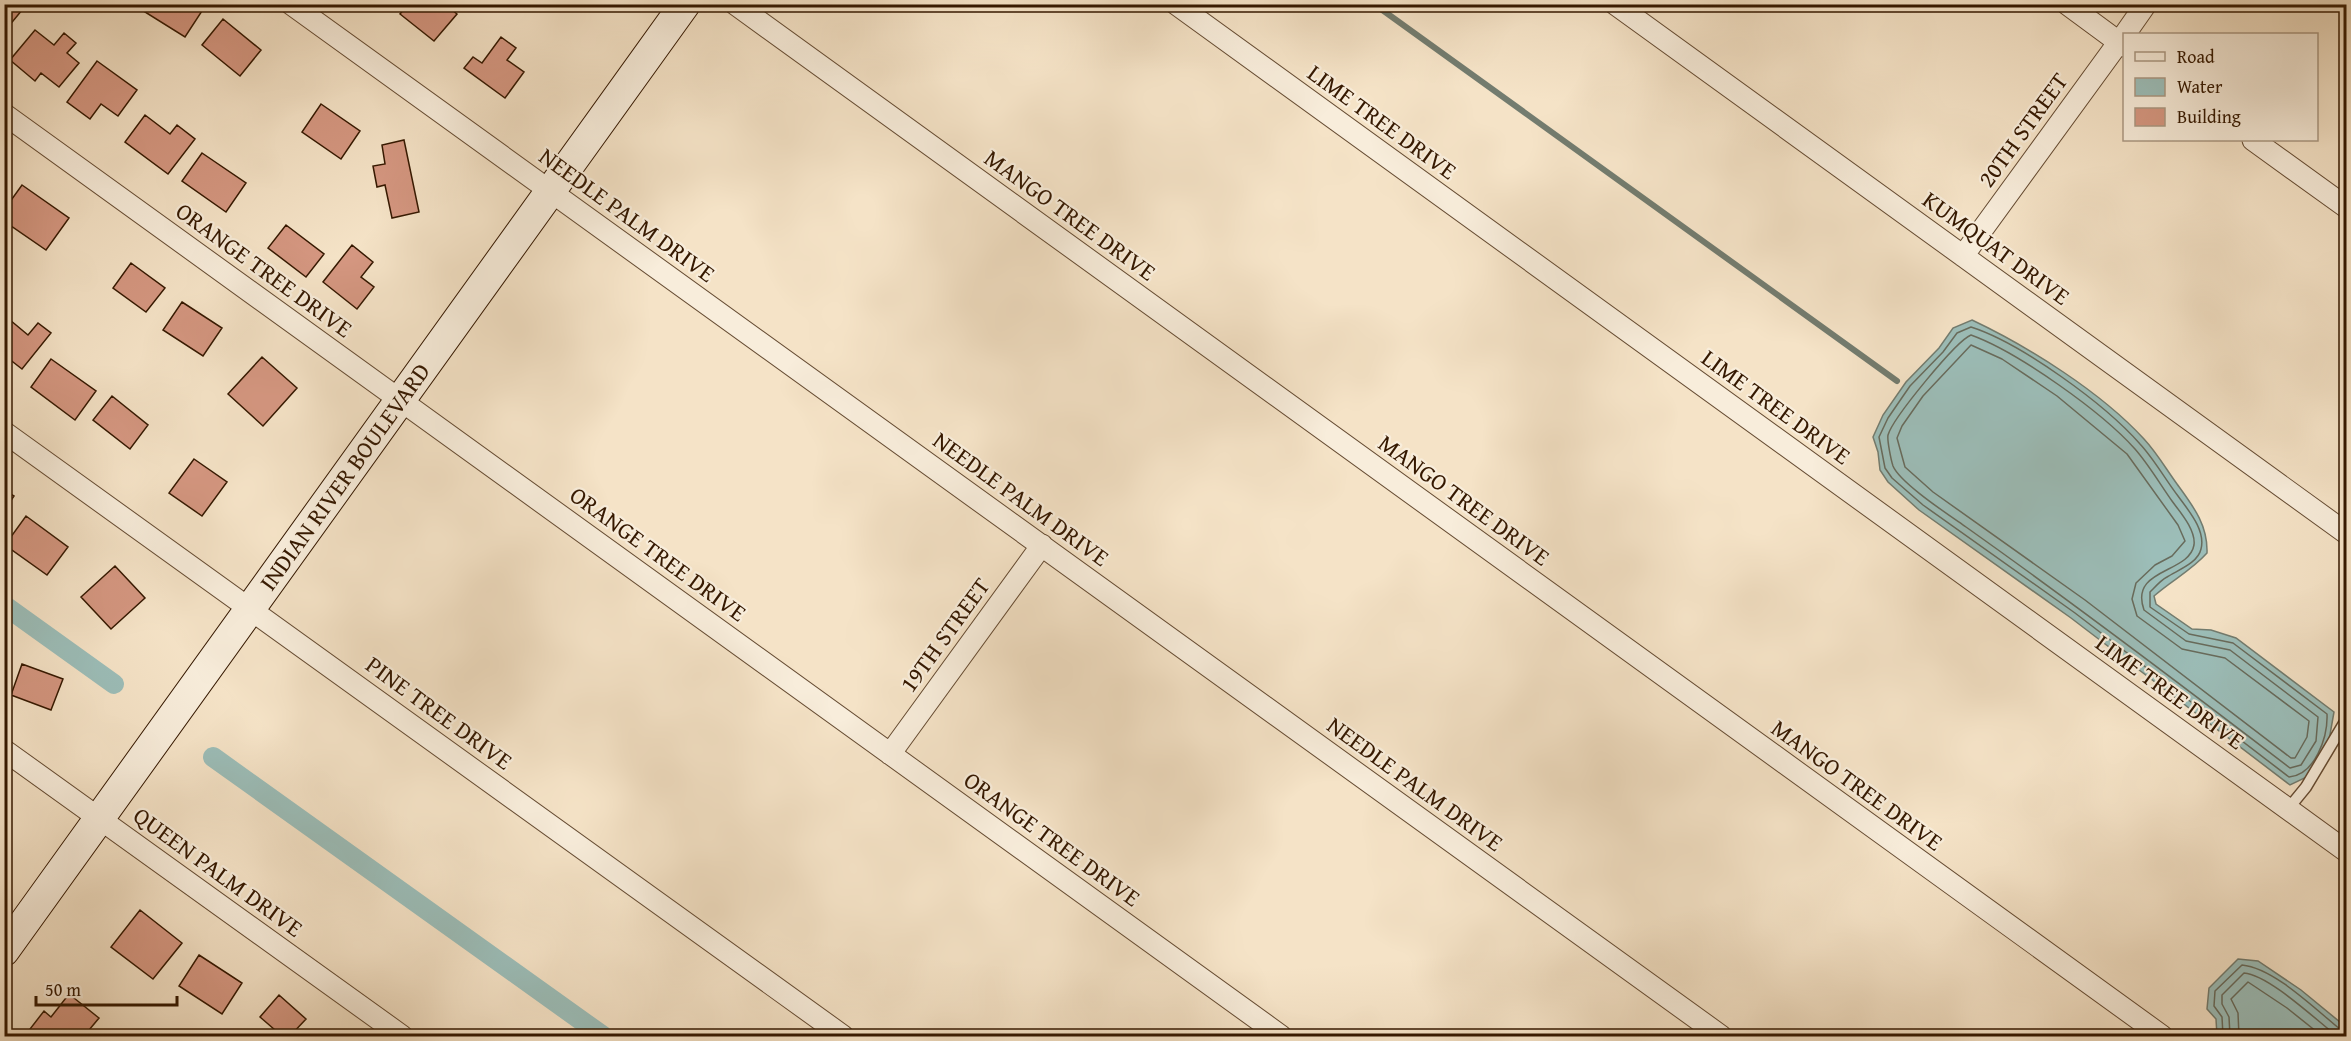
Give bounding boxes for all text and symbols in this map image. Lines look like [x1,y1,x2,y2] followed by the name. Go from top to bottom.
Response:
[2123,33,2318,141] legend
[2177,43,2215,70] text: Road
[1301,56,1464,188] street label: LIME TREE DRIVE
[1969,65,2076,194] street label: 20TH STREET
[2177,73,2223,100] text: Water
[2177,103,2241,130] text: Building
[532,139,723,290] street label: NEEDLE PALM DRIVE
[977,140,1163,289] street label: MANGO TREE DRIVE
[1915,182,2077,313] street label: KUMQUAT DRIVE
[169,194,360,346] street label: ORANGE TREE DRIVE
[1695,341,1858,473] street label: LIME TREE DRIVE
[251,356,438,598] street label: INDIAN RIVER BOULEVARD
[926,423,1117,574] street label: NEEDLE PALM DRIVE
[1371,425,1557,574] street label: MANGO TREE DRIVE
[563,478,754,630] street label: ORANGE TREE DRIVE
[891,570,998,699] street label: 19TH STREET
[2089,626,2252,758] street label: LIME TREE DRIVE
[359,647,520,778] street label: PINE TREE DRIVE
[1320,708,1511,859] street label: NEEDLE PALM DRIVE
[1764,710,1950,859] street label: MANGO TREE DRIVE
[957,763,1148,915] street label: ORANGE TREE DRIVE
[126,798,310,945] street label: QUEEN PALM DRIVE
[36,969,177,1007] scale bar
[45,976,81,1003] text: 50 m

